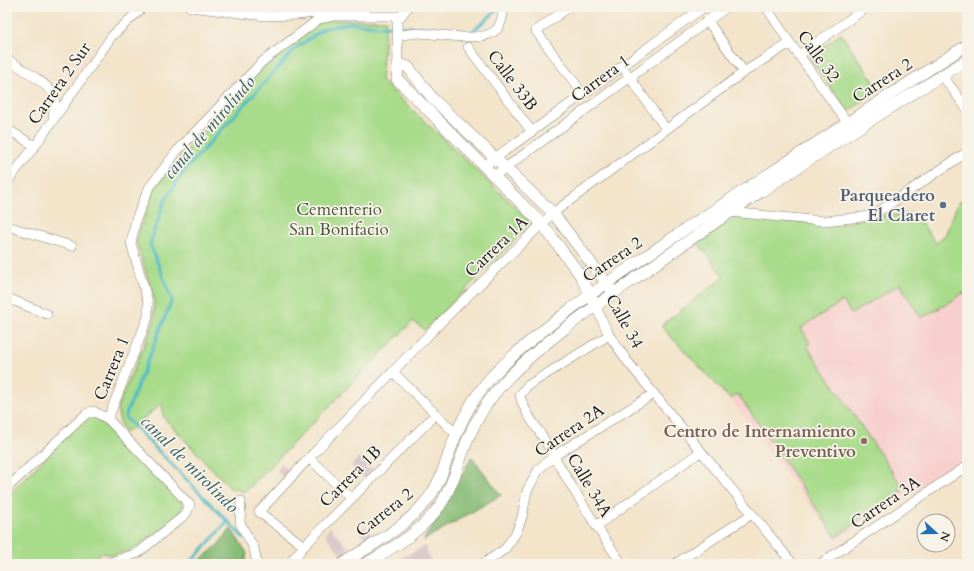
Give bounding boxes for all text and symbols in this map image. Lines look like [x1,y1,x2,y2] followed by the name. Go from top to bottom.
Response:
[792,26,845,87] street label: Calle 32
[22,37,97,129] street label: Carrera 2 Sur
[482,45,543,115] street label: Calle 33B
[566,49,634,107] street label: Carrera 1
[848,52,917,108] street label: Carrera 2
[158,70,261,184] water label: canal de mirolindo
[840,184,935,227] place label: Parqueadero El Claret
[289,198,389,241] park label: Cementerio San Bonifacio
[938,200,948,210] marker: Parqueadero El Claret
[460,210,534,282] street label: Carrera 1A
[578,231,647,288] street label: Carrera 2
[600,290,649,353] street label: Calle 34
[88,333,135,404] street label: Carrera 1
[530,398,609,462] street label: Carrera 2A
[135,410,244,519] water label: canal de mirolindo
[664,420,856,463] place label: Centro de Internamiento Preventivo
[859,436,869,446] marker: Centro de Internamiento Preventivo
[314,440,386,512] street label: Carrera 1B
[561,449,618,522] street label: Calle 34A
[846,470,925,534] street label: Carrera 3A
[351,482,418,542] street label: Carrera 2
[916,513,956,553] north arrow
[936,529,954,544] text: N

